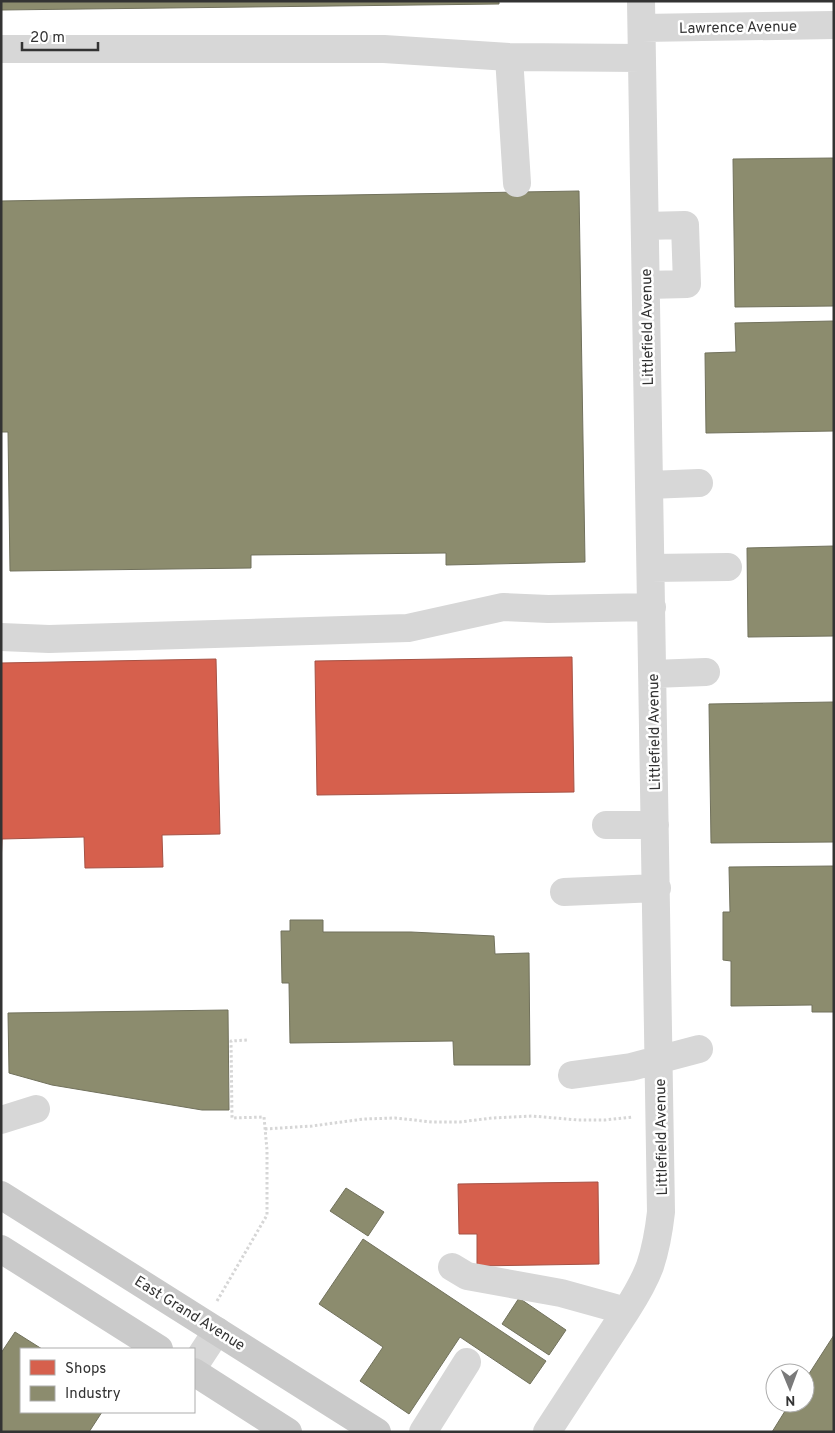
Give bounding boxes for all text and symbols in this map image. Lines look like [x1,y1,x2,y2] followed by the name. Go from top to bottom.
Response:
[679,18,797,39] street label: Lawrence Avenue
[22,20,99,52] scale bar
[30,29,65,48] text: 20 m
[638,268,659,386] street label: Littlefield Avenue
[645,673,666,791] street label: Littlefield Avenue
[652,1078,673,1196] street label: Littlefield Avenue
[130,1273,248,1356] street label: East Grand Avenue
[20,1348,195,1413] legend
[65,1360,106,1379] text: Shops
[765,1363,815,1413] north arrow
[65,1385,121,1404] text: Industry
[785,1391,795,1408] text: N

